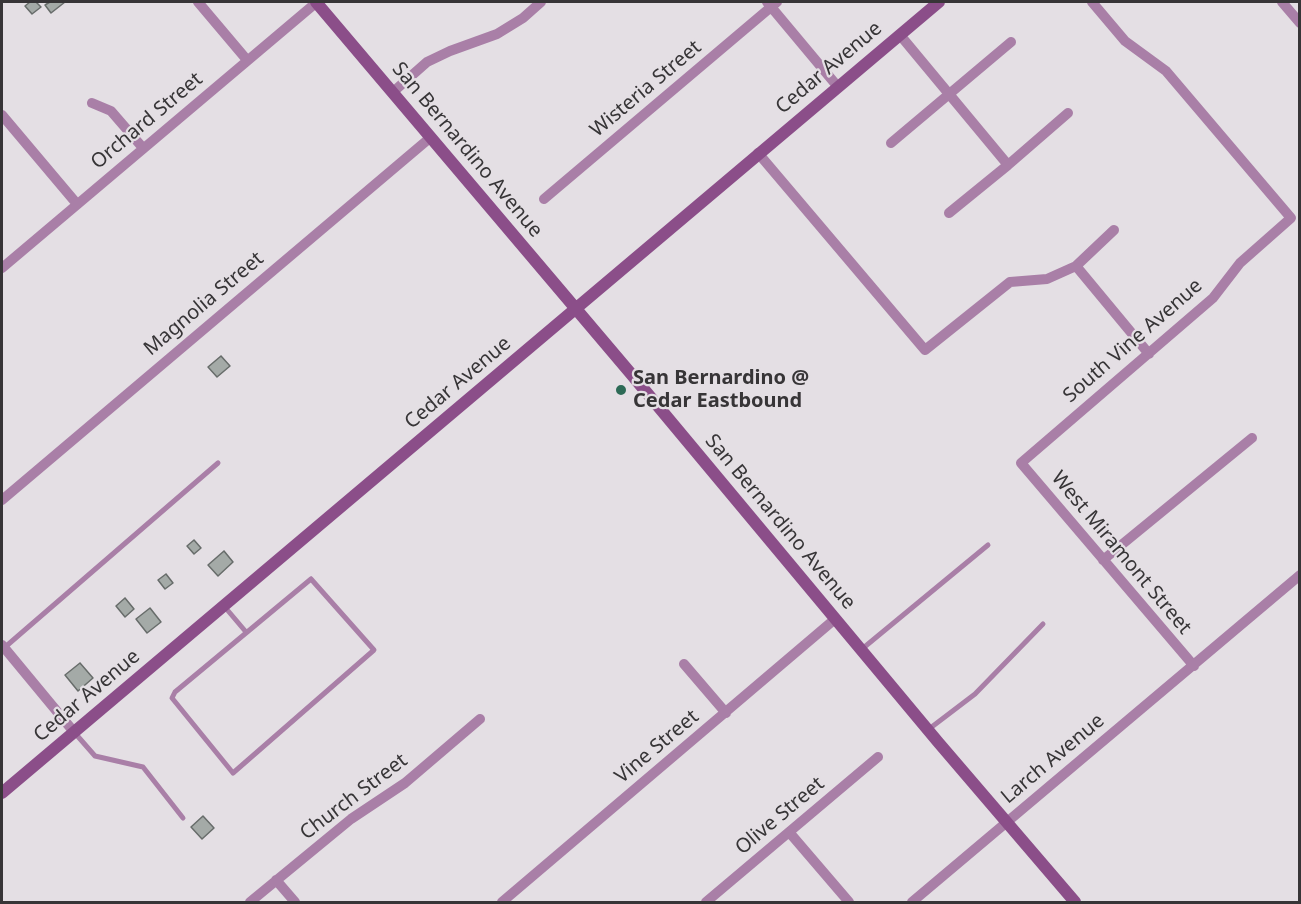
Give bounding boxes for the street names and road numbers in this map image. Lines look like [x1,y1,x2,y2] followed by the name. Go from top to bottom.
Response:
[771,17,887,119] street label: Cedar Avenue
[586,36,706,142] street label: Wisteria Street
[387,58,547,242] street label: San Bernardino Avenue
[86,68,208,174] street label: Orchard Street
[139,247,269,361] street label: Magnolia Street
[1059,274,1207,408] street label: South Vine Avenue
[400,332,516,434] street label: Cedar Avenue
[700,430,860,614] street label: San Bernardino Avenue
[1046,467,1196,639] street label: West Miramont Street
[29,645,145,747] street label: Cedar Avenue
[610,705,704,789] street label: Vine Street
[997,709,1109,809] street label: Larch Avenue
[296,749,412,845] street label: Church Street
[731,772,829,860] street label: Olive Street

